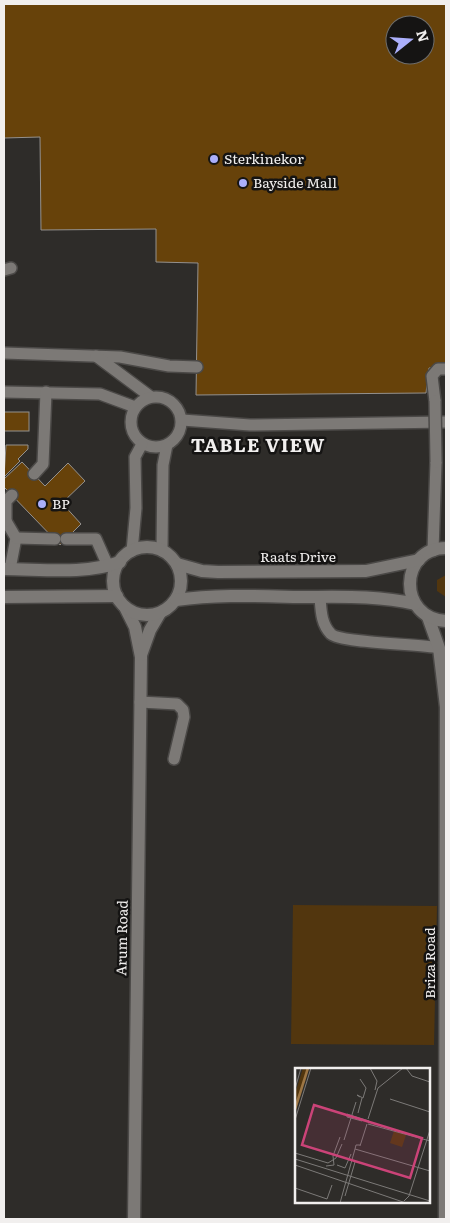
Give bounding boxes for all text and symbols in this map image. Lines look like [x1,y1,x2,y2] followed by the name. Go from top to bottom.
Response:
[385,15,435,65] north arrow
[412,27,435,45] text: N
[224,148,304,168] place label: Sterkinekor
[208,153,220,165] marker: Sterkinekor
[253,172,337,192] place label: Bayside Mall
[237,177,249,189] marker: Bayside Mall
[191,430,325,458] district label: TABLE VIEW
[52,493,70,513] place label: BP
[36,498,48,510] marker: BP
[260,546,336,566] street label: Raats Drive
[110,899,132,976] street label: Arum Road
[419,927,439,999] street label: Briza Road
[295,1068,430,1203] inset map

